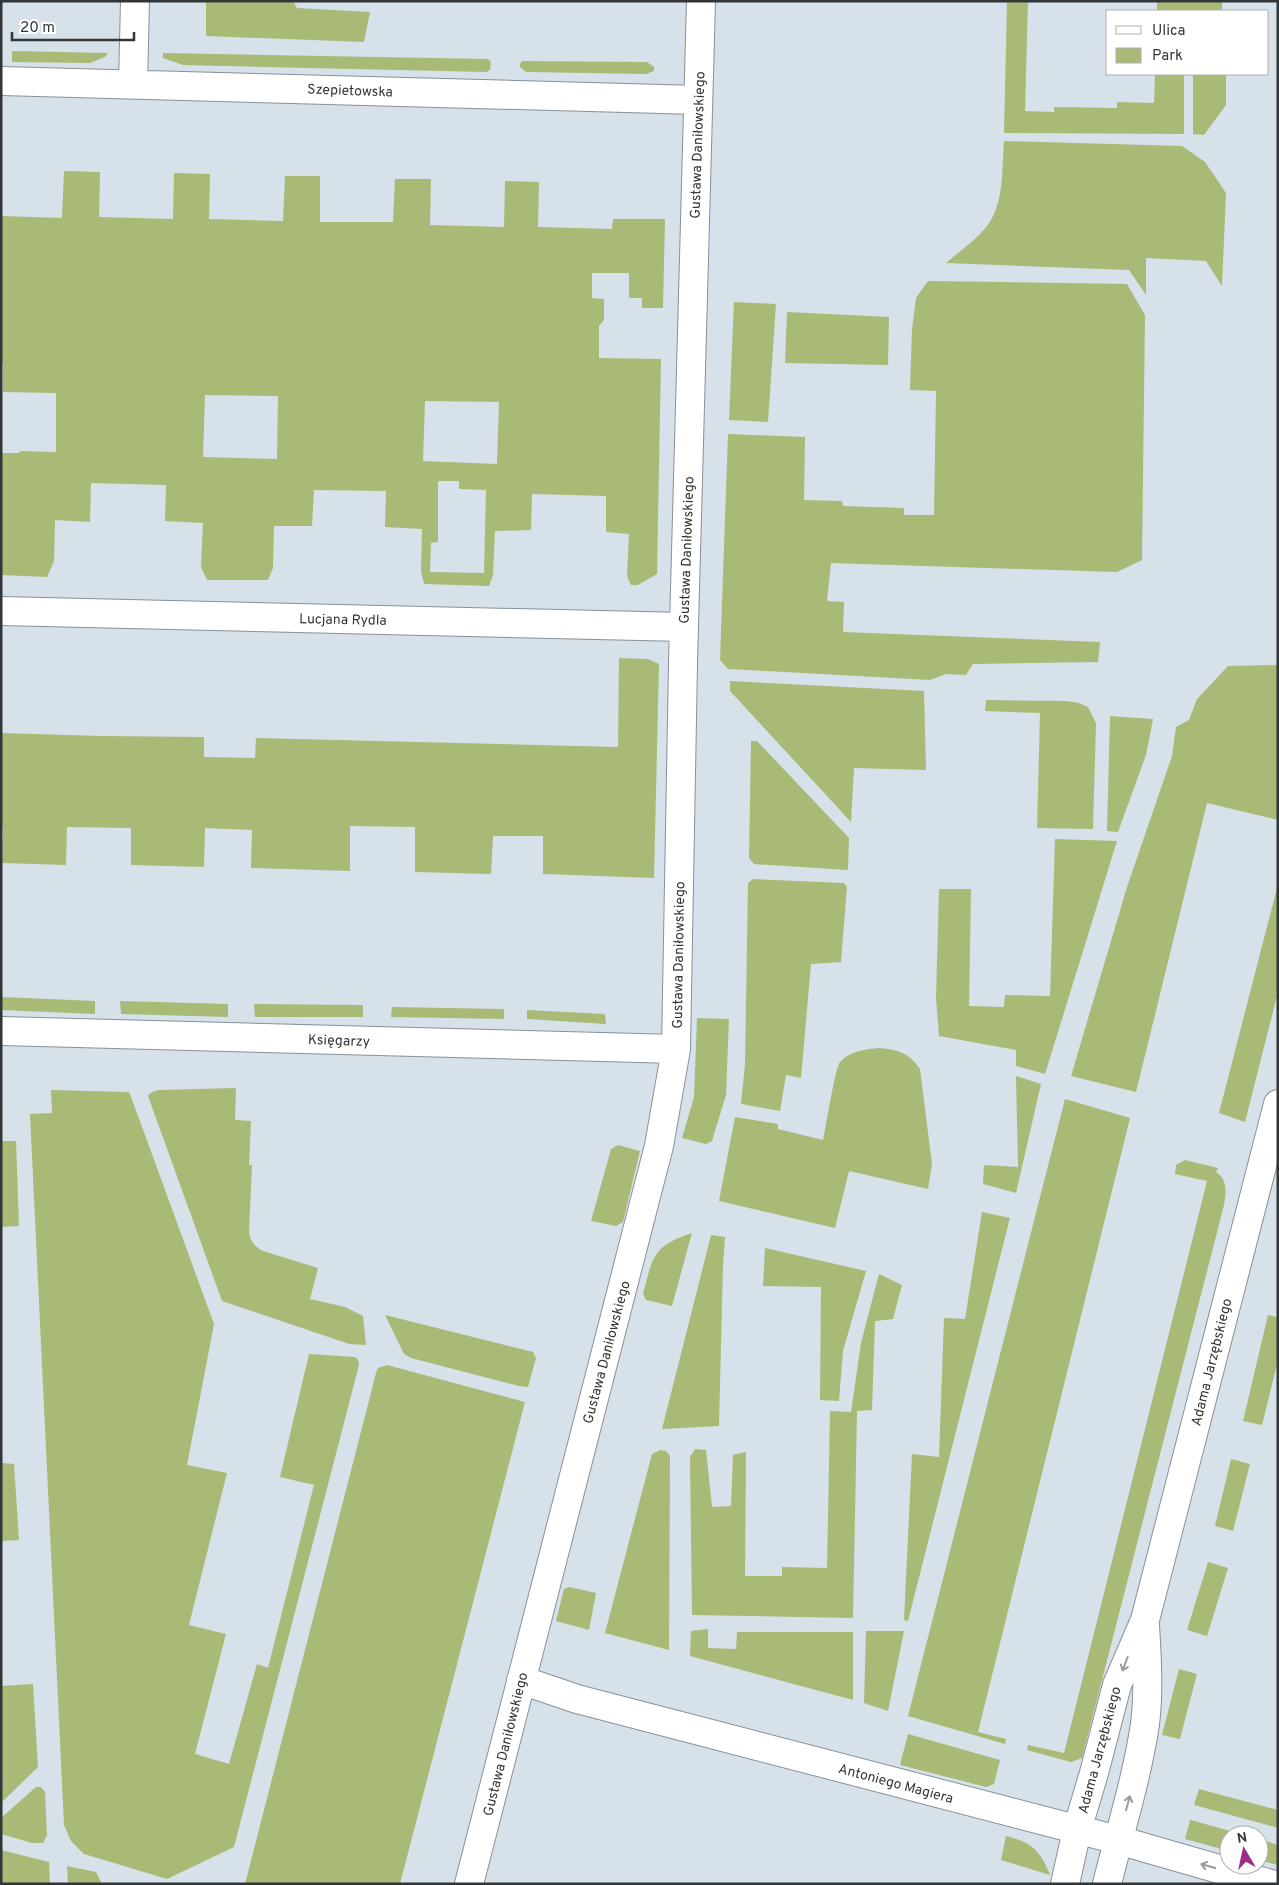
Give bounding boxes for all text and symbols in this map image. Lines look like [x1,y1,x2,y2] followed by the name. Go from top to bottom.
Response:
[12,10,135,42] scale bar
[1106,10,1269,75] legend
[20,19,55,38] text: 20 m
[1152,22,1185,41] text: Ulica
[1152,47,1183,66] text: Park
[687,71,710,219] street label: Gustawa Daniłowskiego
[307,82,393,101] street label: Szepietowska
[676,476,699,624] street label: Gustawa Daniłowskiego
[299,611,387,630] street label: Lucjana Rydla
[670,881,689,1029] street label: Gustawa Daniłowskiego
[308,1032,370,1051] street label: Księgarzy
[580,1279,635,1426] street label: Gustawa Daniłowskiego
[1188,1297,1237,1428] street label: Adama Jarzębskiego
[1120,1656,1129,1671] one-way arrow
[480,1671,533,1818] street label: Gustawa Daniłowskiego
[1075,1685,1126,1816] street label: Adama Jarzębskiego
[836,1761,955,1808] street label: Antoniego Magiera
[1124,1795,1134,1811] one-way arrow
[1219,1825,1269,1875] north arrow
[1236,1829,1249,1848] text: N
[1200,1861,1216,1870] one-way arrow

